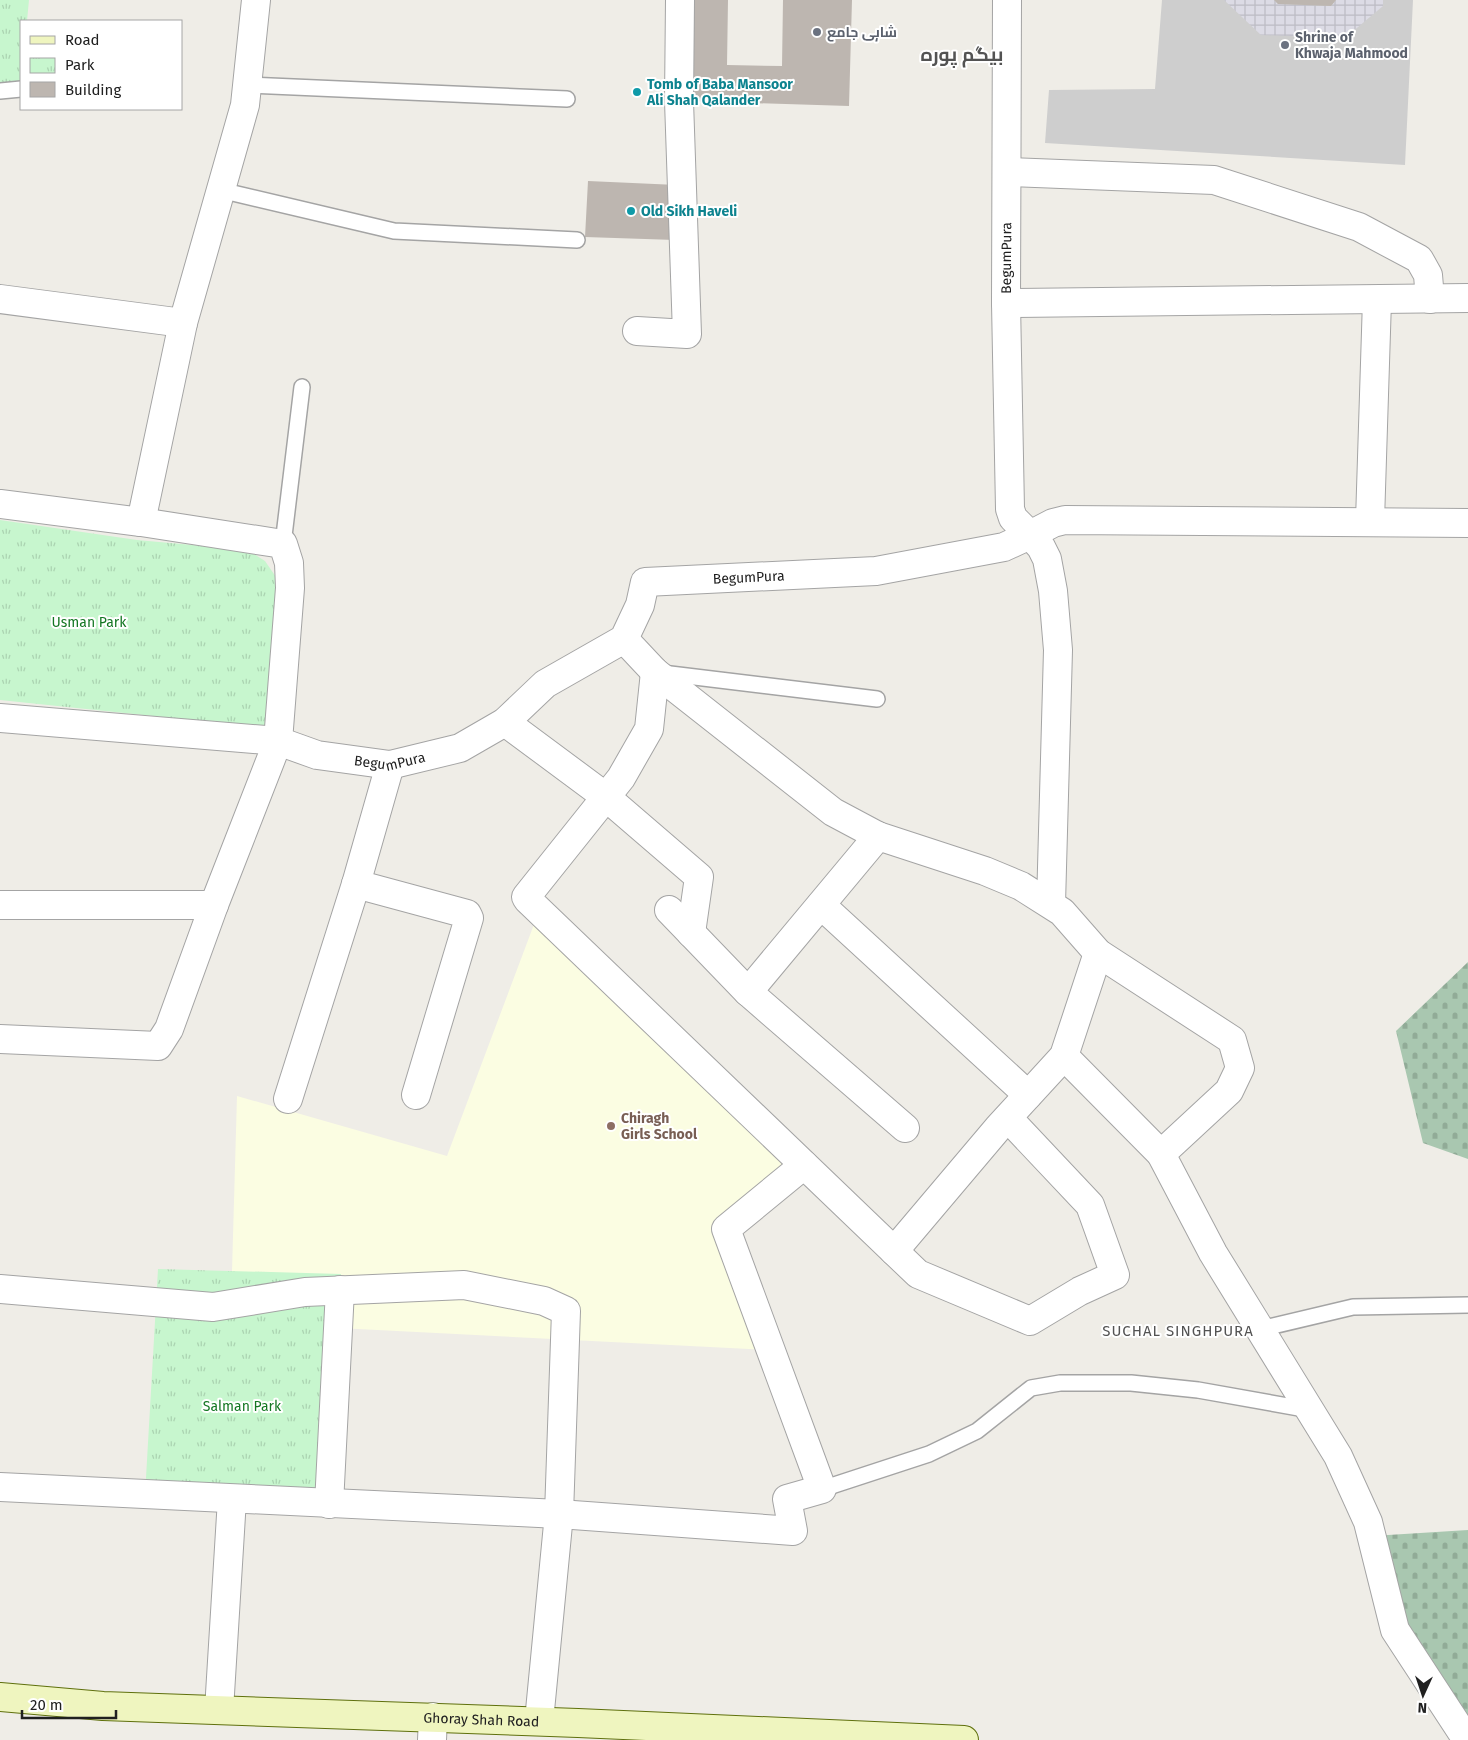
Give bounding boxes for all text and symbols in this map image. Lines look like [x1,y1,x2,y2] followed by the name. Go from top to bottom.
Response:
[20,20,182,110] legend
[827,24,897,42] place label: شاہی جامع
[811,26,823,38] marker: شاہی جامع
[1295,29,1408,62] place label: Shrine of Khwaja Mahmood
[65,31,100,49] text: Road
[1279,39,1291,51] marker: Shrine of Khwaja Mahmood
[921,43,1003,68] district label: بیگم پورہ
[65,56,95,74] text: Park
[646,76,793,109] place label: Tomb of Baba Mansoor Ali Shah Qalander
[65,81,121,99] text: Building
[631,86,643,98] marker: Tomb of Baba Mansoor Ali Shah Qalander
[641,203,737,220] place label: Old Sikh Haveli
[625,205,637,217] marker: Old Sikh Haveli
[998,222,1015,294] street label: BegumPura
[712,567,785,588] street label: BegumPura
[52,614,127,631] park label: Usman Park
[353,749,427,775] street label: BegumPura
[621,1110,698,1143] place label: Chiragh Girls School
[605,1120,617,1132] marker: Chiragh Girls School
[1102,1322,1254,1340] district label: SUCHAL SINGHPURA
[203,1398,282,1415] park label: Salman Park
[1398,1670,1448,1720] north arrow
[22,1688,116,1720] scale bar
[30,1696,63,1714] text: 20 m
[1417,1699,1427,1716] text: N
[423,1709,540,1731] street label: Ghoray Shah Road

